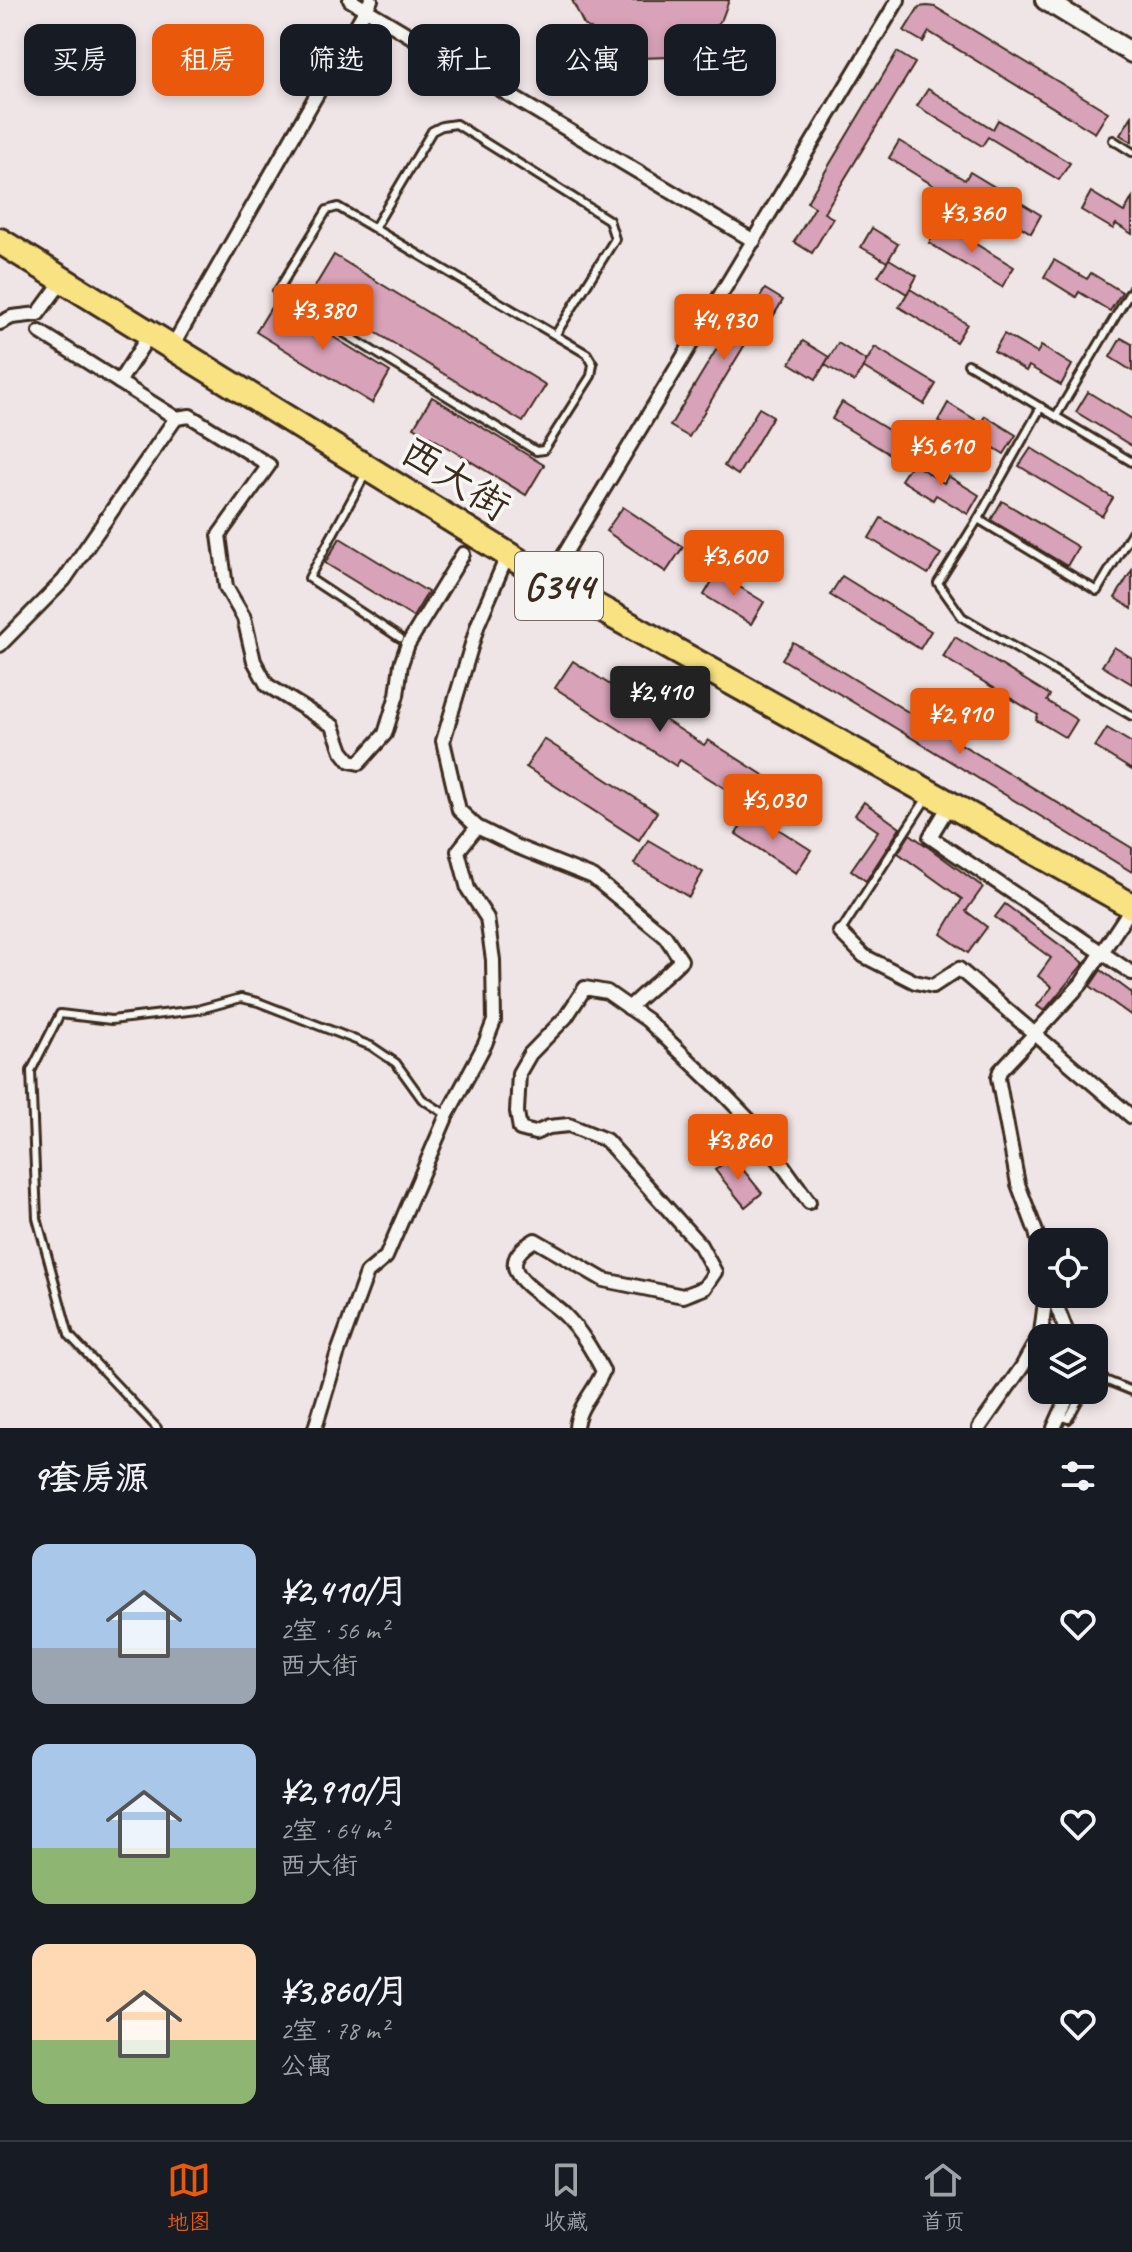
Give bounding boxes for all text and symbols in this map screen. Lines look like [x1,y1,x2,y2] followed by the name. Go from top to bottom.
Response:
[24,24,136,96] chip: 买房
[152,24,264,96] chip: 租房
[280,24,392,96] chip: 筛选
[408,24,520,96] chip: 新上
[536,24,648,96] chip: 公寓
[664,24,776,96] chip: 住宅
[907,187,1037,255] pin: ¥3,360
[940,196,1004,229] text: ¥3,360
[258,284,388,352] pin: ¥3,380
[291,293,355,326] text: ¥3,380
[659,294,789,362] pin: ¥4,930
[692,303,756,336] text: ¥4,930
[876,420,1006,488] pin: ¥5,610
[391,426,520,532] street label: 西大街
[909,429,973,462] text: ¥5,610
[669,530,799,598] pin: ¥3,600
[702,539,766,572] text: ¥3,600
[515,552,603,620] road number: G344
[595,666,725,734] pin: ¥2,410
[628,675,692,708] text: ¥2,410
[895,688,1025,756] pin: ¥2,910
[928,697,992,730] text: ¥2,910
[708,774,838,842] pin: ¥5,030
[741,783,805,816] text: ¥5,030
[673,1114,803,1182] pin: ¥3,860
[706,1123,770,1156] text: ¥3,860
[1028,1228,1108,1404] map controls
[1028,1228,1108,1308] button: locate
[1028,1324,1108,1404] button: layers
[1056,1454,1100,1498] icon: filters
[32,1456,149,1499] text: 9套房源
[280,1569,408,1612] text: ¥2,410/月
[96,1576,192,1672] icon: home
[1056,1602,1100,1646] icon: heart
[280,1614,388,1647] text: 2室 · 56 m²
[280,1649,358,1682] text: 西大街
[280,1769,408,1812] text: ¥2,910/月
[96,1776,192,1872] icon: home
[1056,1802,1100,1846] icon: heart
[280,1814,388,1847] text: 2室 · 64 m²
[280,1849,358,1882] text: 西大街
[280,1969,409,2012] text: ¥3,860/月
[96,1976,192,2072] icon: home
[1056,2002,1100,2046] icon: heart
[280,2014,388,2047] text: 2室 · 78 m²
[280,2049,332,2082] text: 公寓
[167,2158,211,2236] tab: 地图
[544,2158,588,2236] tab: 收藏
[921,2158,965,2236] tab: 首页

